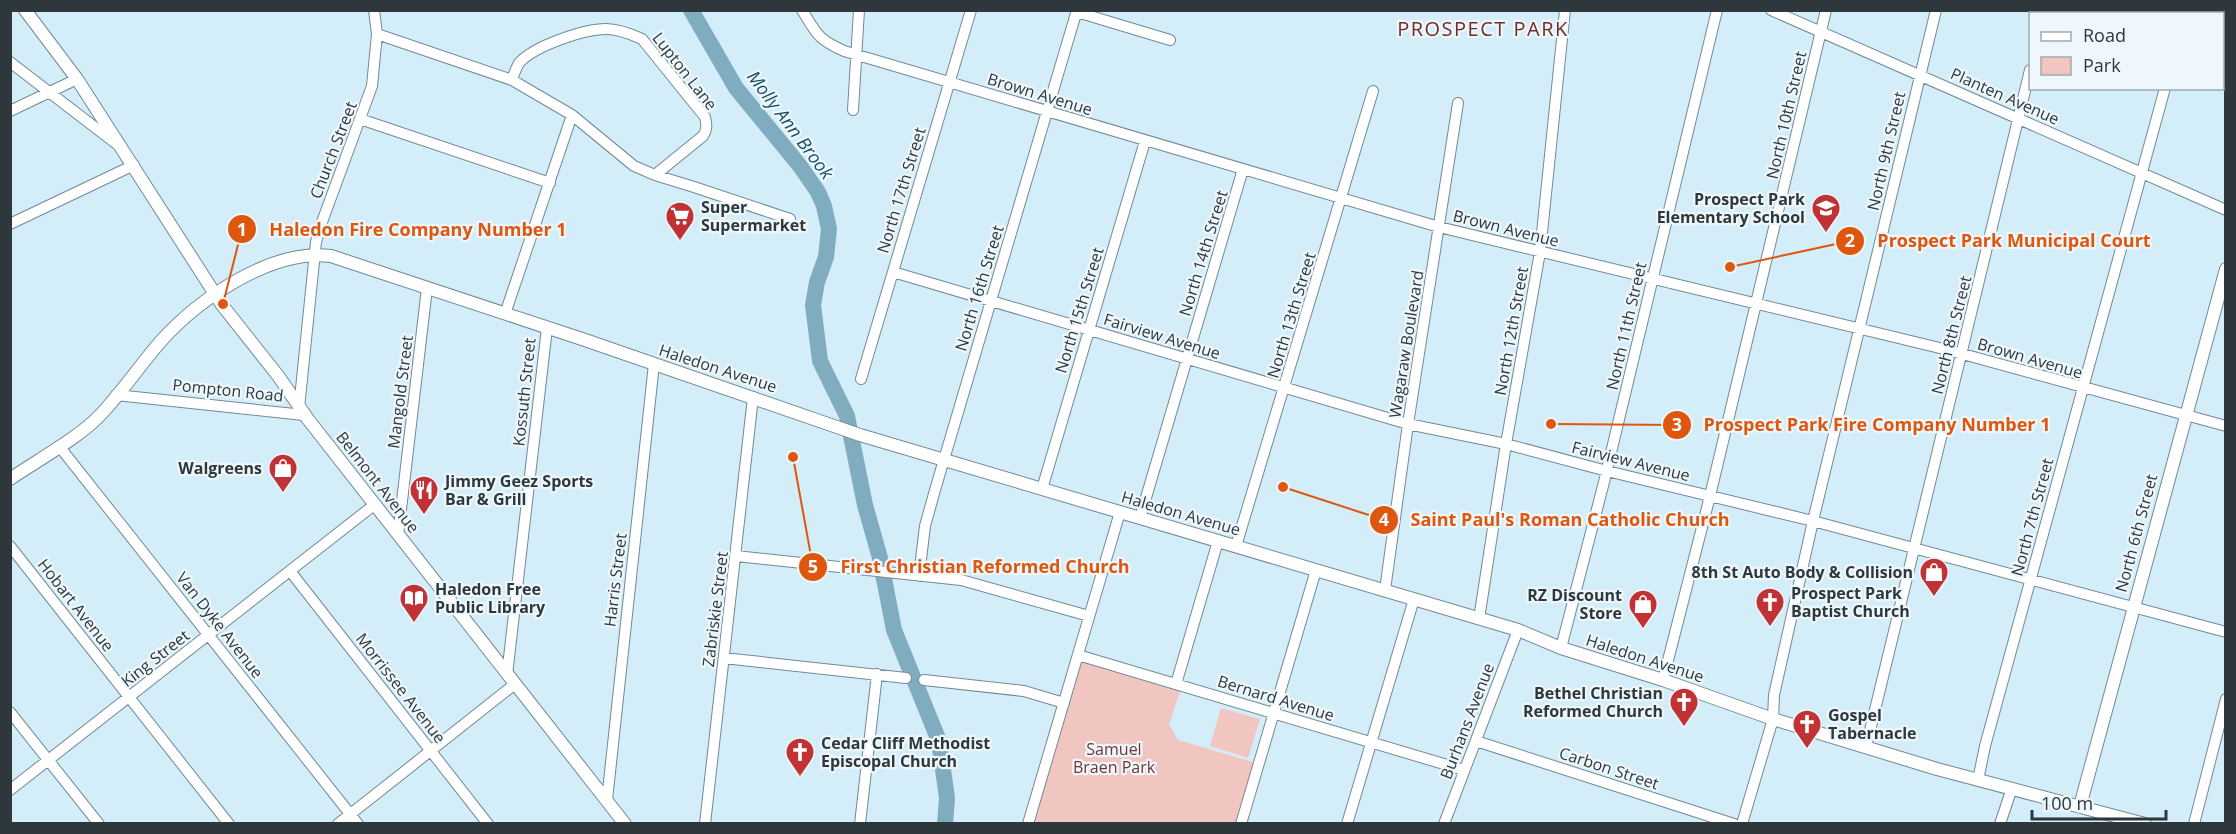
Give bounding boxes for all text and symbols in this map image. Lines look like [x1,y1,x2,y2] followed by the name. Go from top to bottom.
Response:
[2029,12,2224,90] legend
[1397,15,1569,42] district label: PROSPECT PARK
[2083,23,2126,47] text: Road
[648,27,722,115] street label: Lupton Lane
[1761,49,1811,181] street label: North 10th Street
[2083,53,2121,77] text: Park
[1947,62,2063,130] street label: Planten Avenue
[742,65,840,184] water label: Molly Ann Brook
[985,68,1095,120] street label: Brown Avenue
[1862,89,1910,213] street label: North 9th Street
[304,98,362,202] street label: Church Street
[871,124,931,256] street label: North 17th Street
[1173,187,1233,319] street label: North 14th Street
[1657,188,1805,228] place label: Prospect Park Elementary School
[1810,192,1842,234] school or university icon: Prospect Park Elementary School
[701,196,806,236] place label: Super Supermarket
[664,200,696,242] supermarket icon: Super Supermarket
[1451,204,1561,252] street label: Brown Avenue
[227,211,579,247] callout: Haledon Fire Company Number 1
[237,217,247,241] text: 1
[269,217,567,241] text: Haledon Fire Company Number 1
[949,222,1009,354] street label: North 16th Street
[1835,223,2162,259] callout: Prospect Park Municipal Court
[1845,228,1855,252] text: 2
[1877,228,2151,252] text: Prospect Park Municipal Court
[1049,244,1109,376] street label: North 15th Street
[1261,249,1321,381] street label: North 13th Street
[1601,260,1651,392] street label: North 11th Street
[1489,265,1533,397] street label: North 12th Street
[1383,269,1429,419] street label: Wagaraw Boulevard
[1926,273,1976,397] street label: North 8th Street
[1101,308,1223,364] street label: Fairview Avenue
[1975,332,2085,384] street label: Brown Avenue
[382,334,418,450] street label: Mangold Street
[507,336,541,447] street label: Kossuth Street
[656,339,780,397] street label: Haledon Avenue
[171,373,285,407] street label: Pompton Road
[1662,407,2063,443] callout: Prospect Park Fire Company Number 1
[1672,412,1682,436] text: 3
[1704,412,2050,436] text: Prospect Park Fire Company Number 1
[331,427,425,537] street label: Belmont Avenue
[1570,436,1692,486] street label: Fairview Avenue
[267,452,299,494] shop icon: Walgreens
[2006,455,2058,578] street label: North 7th Street
[178,457,262,479] place label: Walgreens
[443,470,593,510] place label: Jimmy Geez Sports Bar & Grill
[2110,471,2162,594] street label: North 6th Street
[408,474,440,516] restaurant icon: Jimmy Geez Sports Bar & Grill
[1119,486,1243,541] street label: Haledon Avenue
[1369,502,1742,538] callout: Saint Paul's Roman Catholic Church
[1379,507,1389,531] text: 4
[1410,507,1730,531] text: Saint Paul's Roman Catholic Church
[598,532,632,628] street label: Harris Street
[798,549,1141,585] callout: First Christian Reformed Church
[697,550,733,668] street label: Zabriskie Street
[33,554,119,656] street label: Hobart Avenue
[808,554,818,578] text: 5
[840,554,1130,578] text: First Christian Reformed Church
[1918,556,1950,598] shop icon: 8th St Auto Body & Collision
[1692,561,1913,583] place label: 8th St Auto Body & Collision
[172,567,268,683] street label: Van Dyke Avenue
[435,578,546,618] place label: Haledon Free Public Library
[398,582,430,624] library icon: Haledon Free Public Library
[1791,582,1910,622] place label: Prospect Park Baptist Church
[1527,584,1622,624] place label: RZ Discount Store
[1754,586,1786,628] church icon: Prospect Park Baptist Church
[1627,588,1659,630] shop icon: RZ Discount Store
[116,624,194,692] street label: King Street
[351,628,451,748] street label: Morrissee Avenue
[1583,629,1707,687] street label: Haledon Avenue
[1435,660,1499,782] street label: Burhans Avenue
[1215,670,1337,726] street label: Bernard Avenue
[1523,682,1663,722] place label: Bethel Christian Reformed Church
[1668,686,1700,728] church icon: Bethel Christian Reformed Church
[1828,704,1917,744] place label: Gospel Tabernacle
[1791,708,1823,750] church icon: Gospel Tabernacle
[821,732,990,772] place label: Cedar Cliff Methodist Episcopal Church
[784,736,816,778] church icon: Cedar Cliff Methodist Episcopal Church
[1073,738,1156,778] park label: Samuel Braen Park
[1556,742,1662,795] street label: Carbon Street
[2032,783,2166,821] scale bar
[2041,791,2093,815] text: 100 m

